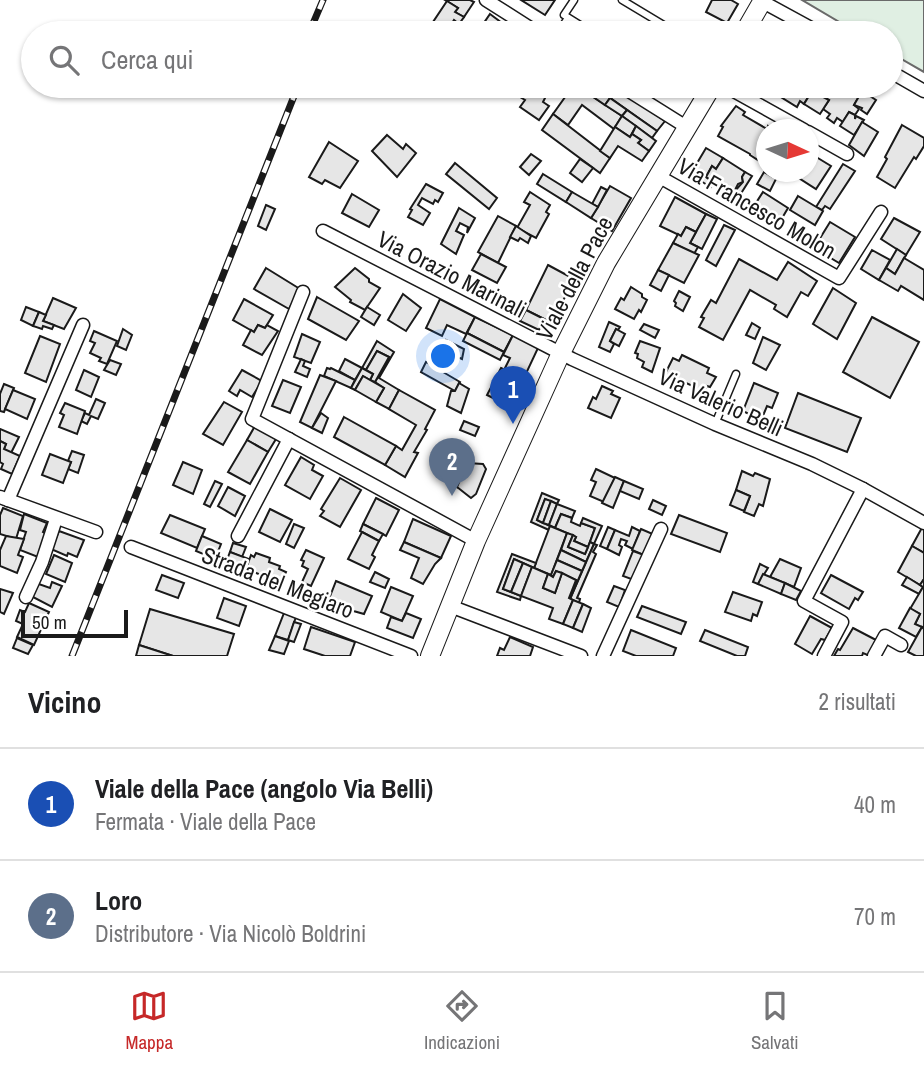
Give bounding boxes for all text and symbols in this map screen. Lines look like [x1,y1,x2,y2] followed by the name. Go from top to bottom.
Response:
[21,21,903,98] search box
[45,41,83,79] icon: search
[101,42,193,77] text: Cerca qui
[756,119,819,182] north arrow
[672,150,842,266] street label: Via Francesco Molon
[528,211,620,345] street label: Viale della Pace
[372,223,532,325] street label: Via Orazio Marinali
[426,339,460,373] your location
[654,361,788,443] street label: Via Valerio Belli
[490,366,536,424] pin: 1
[429,438,475,496] pin: 2
[198,539,358,625] street label: Strada del Megiaro
[21,607,128,639] scale bar
[32,609,67,635] text: 50 m
[28,682,101,722] text: Vicino
[818,686,896,717] text: 2 risultati
[95,771,433,806] text: Viale della Pace (angolo Via Belli)
[46,789,56,820] text: 1
[854,789,896,820] text: 40 m
[95,806,316,837] text: Fermata · Viale della Pace
[95,883,142,918] text: Loro
[46,901,56,932] text: 2
[854,901,896,932] text: 70 m
[95,918,366,949] text: Distributore · Via Nicolò Boldrini
[125,987,173,1055] tab: Mappa
[424,987,500,1055] tab: Indicazioni
[751,987,799,1055] tab: Salvati

